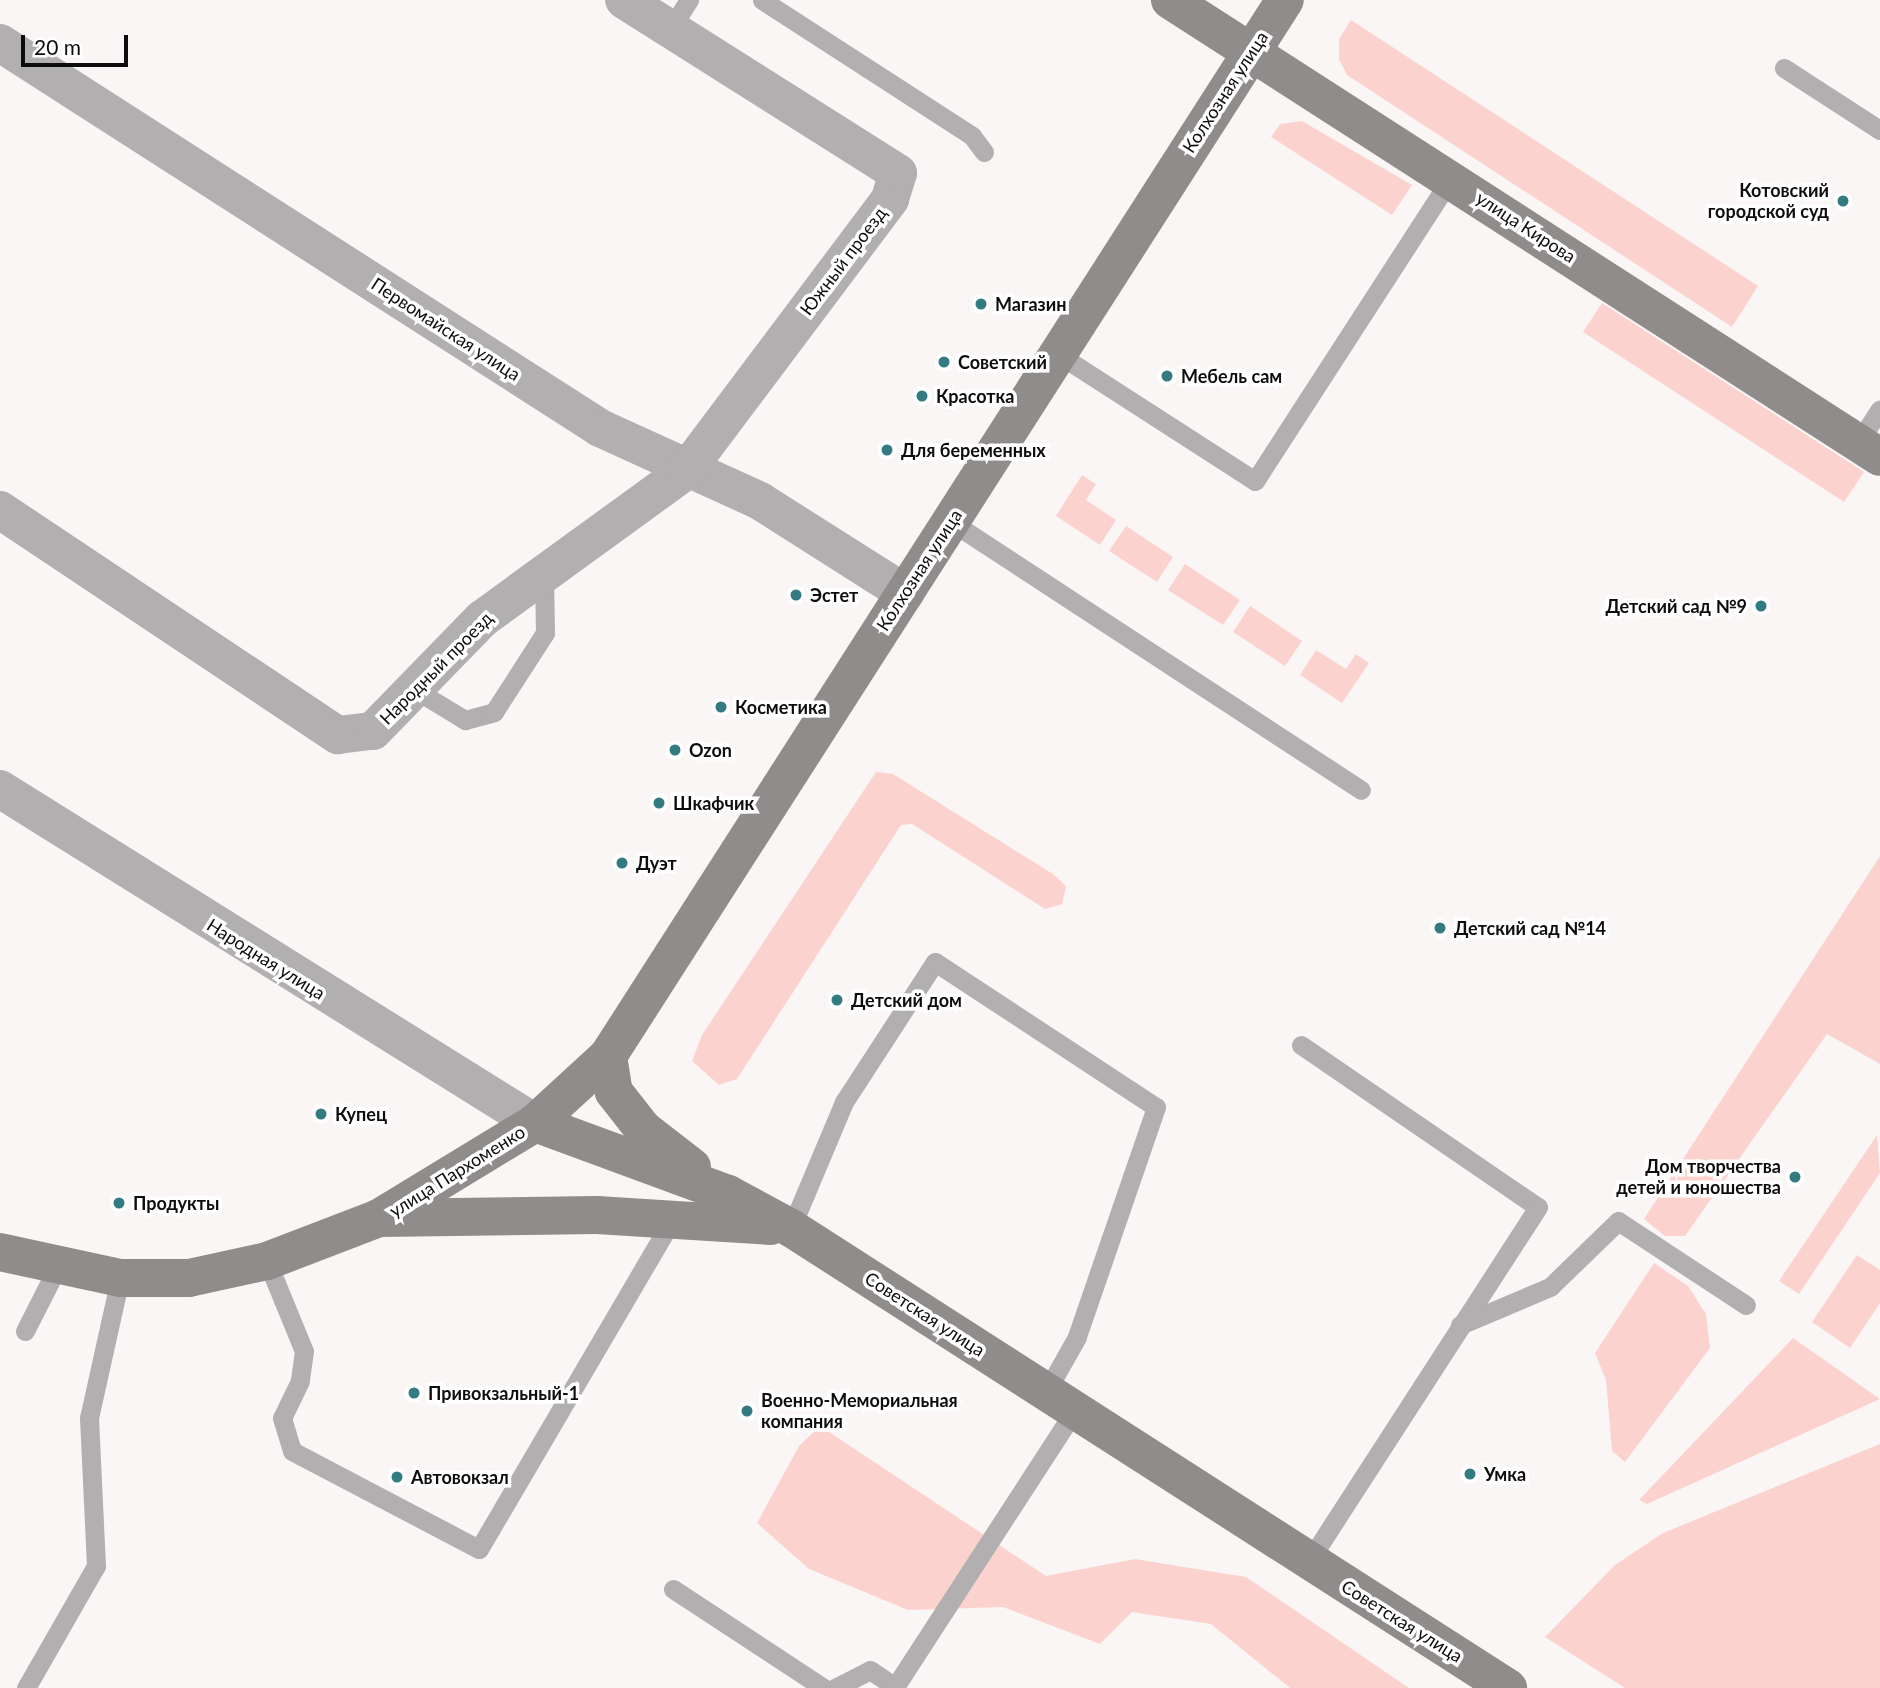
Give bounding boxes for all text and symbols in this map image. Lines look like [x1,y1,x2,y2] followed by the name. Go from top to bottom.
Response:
[24,21,131,65] scale bar
[1178,27,1272,157] street label: Колхозная улица
[34,34,81,59] text: 20 m
[1708,180,1829,222] place label: Котовский городской суд
[1472,187,1580,267] street label: улица Кирова
[1835,193,1851,209] marker: Котовский городской суд
[795,203,891,319] street label: Южный проезд
[367,273,525,385] street label: Первомайская улица
[995,293,1066,315] place label: Магазин
[973,296,989,312] marker: Магазин
[958,351,1047,373] place label: Советский
[936,354,952,370] marker: Советский
[1181,365,1282,387] place label: Мебель сам
[1159,368,1175,384] marker: Мебель сам
[936,385,1014,407] place label: Красотка
[914,388,930,404] marker: Красотка
[901,439,1046,461] place label: Для беременных
[879,442,895,458] marker: Для беременных
[872,505,966,635] street label: Колхозная улица
[810,584,858,606] place label: Эстет
[788,587,804,603] marker: Эстет
[1605,595,1747,617] place label: Детский сад №9
[1753,598,1769,614] marker: Детский сад №9
[375,607,497,729] street label: Народный проезд
[735,696,827,718] place label: Косметика
[713,699,729,715] marker: Косметика
[689,739,732,761] place label: Ozon
[667,742,683,758] marker: Ozon
[673,792,754,814] place label: Шкафчик
[651,795,667,811] marker: Шкафчик
[636,852,677,874] place label: Дуэт
[614,855,630,871] marker: Дуэт
[203,914,329,1004] street label: Народная улица
[1454,917,1606,939] place label: Детский сад №14
[1432,920,1448,936] marker: Детский сад №14
[851,989,962,1011] place label: Детский дом
[829,992,845,1008] marker: Детский дом
[335,1103,387,1125] place label: Купец
[313,1106,329,1122] marker: Купец
[385,1121,529,1221] street label: улица Пархоменко
[1616,1156,1781,1198] place label: Дом творчества детей и юношества
[1787,1169,1803,1185] marker: Дом творчества детей и юношества
[133,1192,219,1214] place label: Продукты
[111,1195,127,1211] marker: Продукты
[861,1267,989,1361] street label: Советская улица
[428,1382,579,1404] place label: Привокзальный-1
[406,1385,422,1401] marker: Привокзальный-1
[761,1390,958,1432] place label: Военно-Мемориальная компания
[739,1403,755,1419] marker: Военно-Мемориальная компания
[1484,1463,1526,1485] place label: Умка
[411,1466,509,1488] place label: Автовокзал
[1462,1466,1478,1482] marker: Умка
[389,1469,405,1485] marker: Автовокзал
[1338,1575,1466,1667] street label: Советская улица

